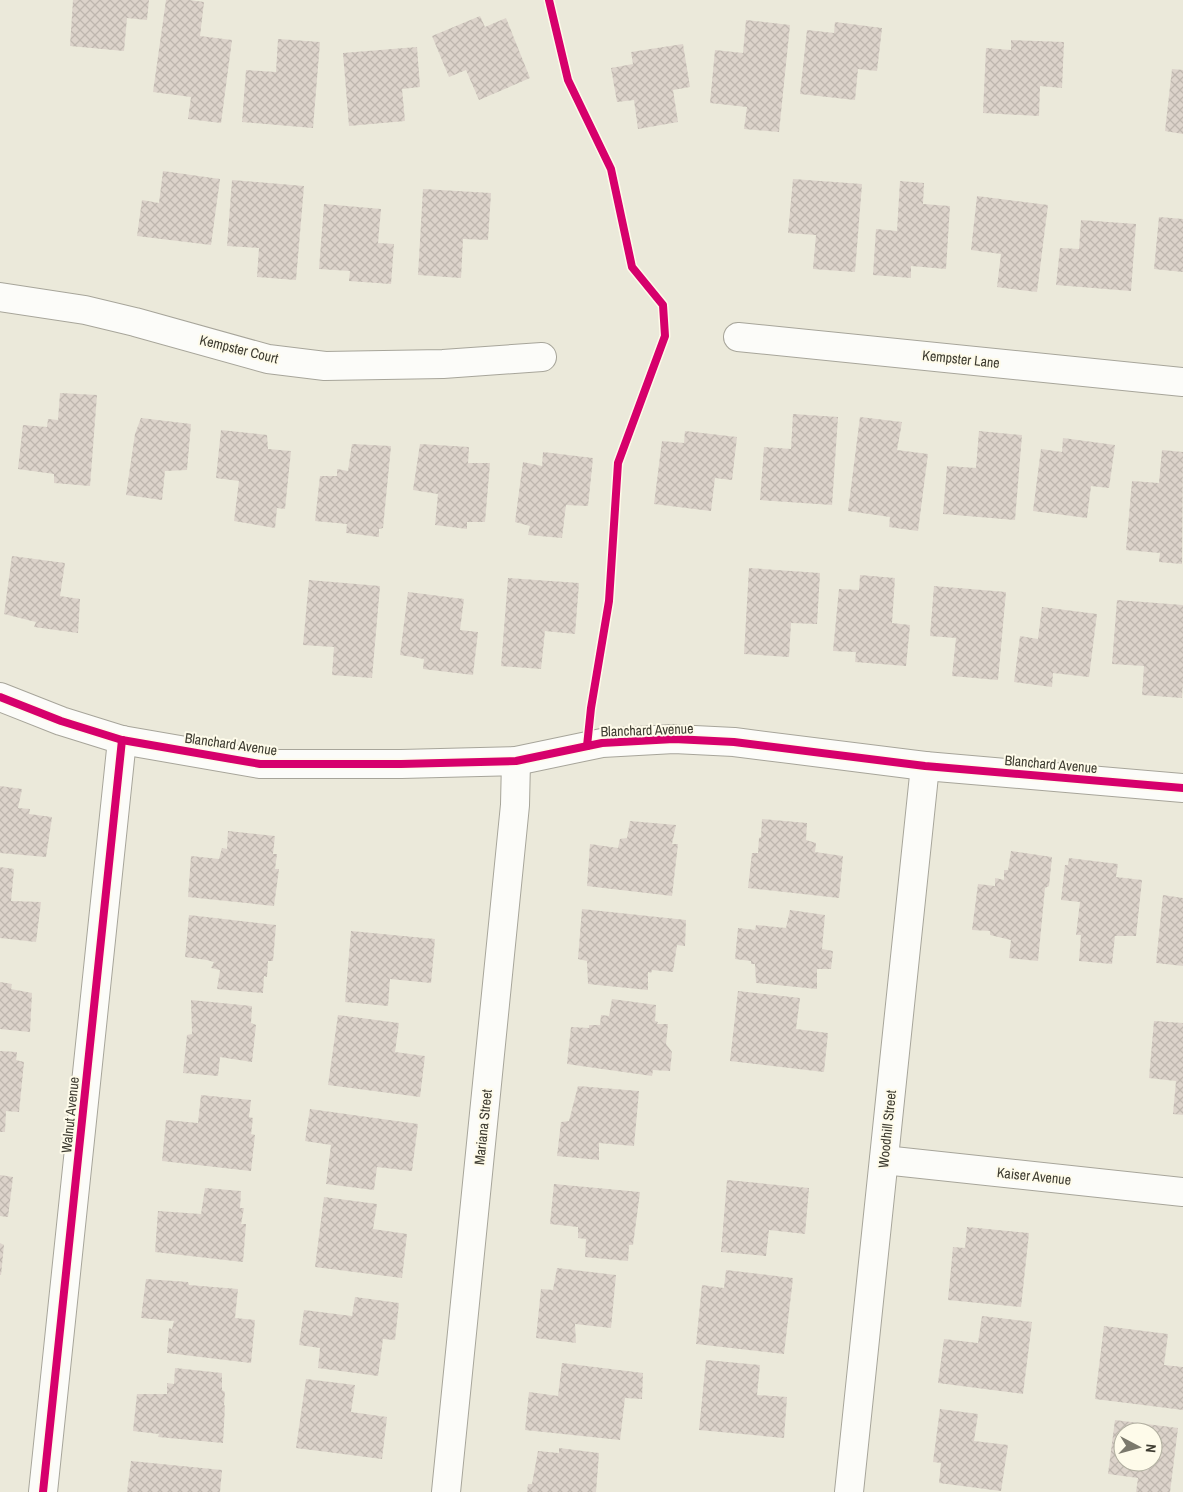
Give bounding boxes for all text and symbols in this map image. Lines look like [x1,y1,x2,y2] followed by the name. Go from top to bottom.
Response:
[198,331,280,367] street label: Kempster Court
[921,346,1001,372] street label: Kempster Lane
[600,719,694,741] street label: Blanchard Avenue
[184,729,278,759] street label: Blanchard Avenue
[1004,751,1098,777] street label: Blanchard Avenue
[57,1076,83,1154] street label: Walnut Avenue
[470,1088,496,1166] street label: Mariana Street
[874,1089,900,1169] street label: Woodhill Street
[996,1163,1072,1189] street label: Kaiser Avenue
[1113,1422,1163,1472] north arrow
[1142,1443,1160,1453] text: N

